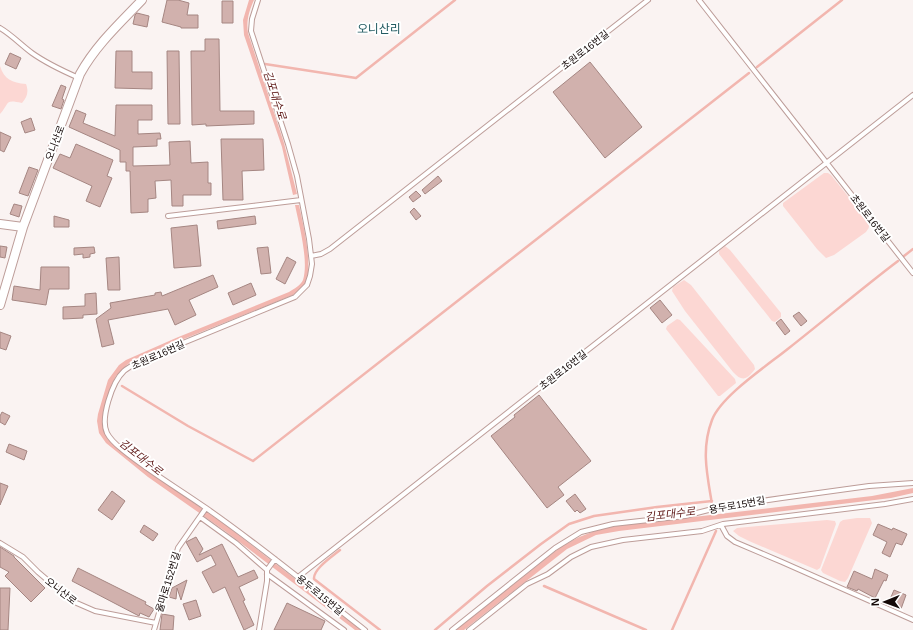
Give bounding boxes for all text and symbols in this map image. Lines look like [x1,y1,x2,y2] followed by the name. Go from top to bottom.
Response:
[357,22,401,36] district label: 오니산리
[559,28,611,72] street label: 초원로16번길
[261,69,289,122] water label: 김포대수로
[43,124,67,162] street label: 오니산로
[848,192,892,244] street label: 초원로16번길
[130,338,186,372] street label: 초원로16번길
[537,348,589,392] street label: 초원로16번길
[117,437,165,478] water label: 김포대수로
[708,495,766,515] street label: 용두로15번길
[644,505,697,523] water label: 김포대수로
[154,550,182,614] street label: 율마로152번길
[294,573,346,617] street label: 용두로15번길
[43,575,79,607] street label: 오니산로
[865,582,905,622] north arrow
[869,598,881,606] text: N

